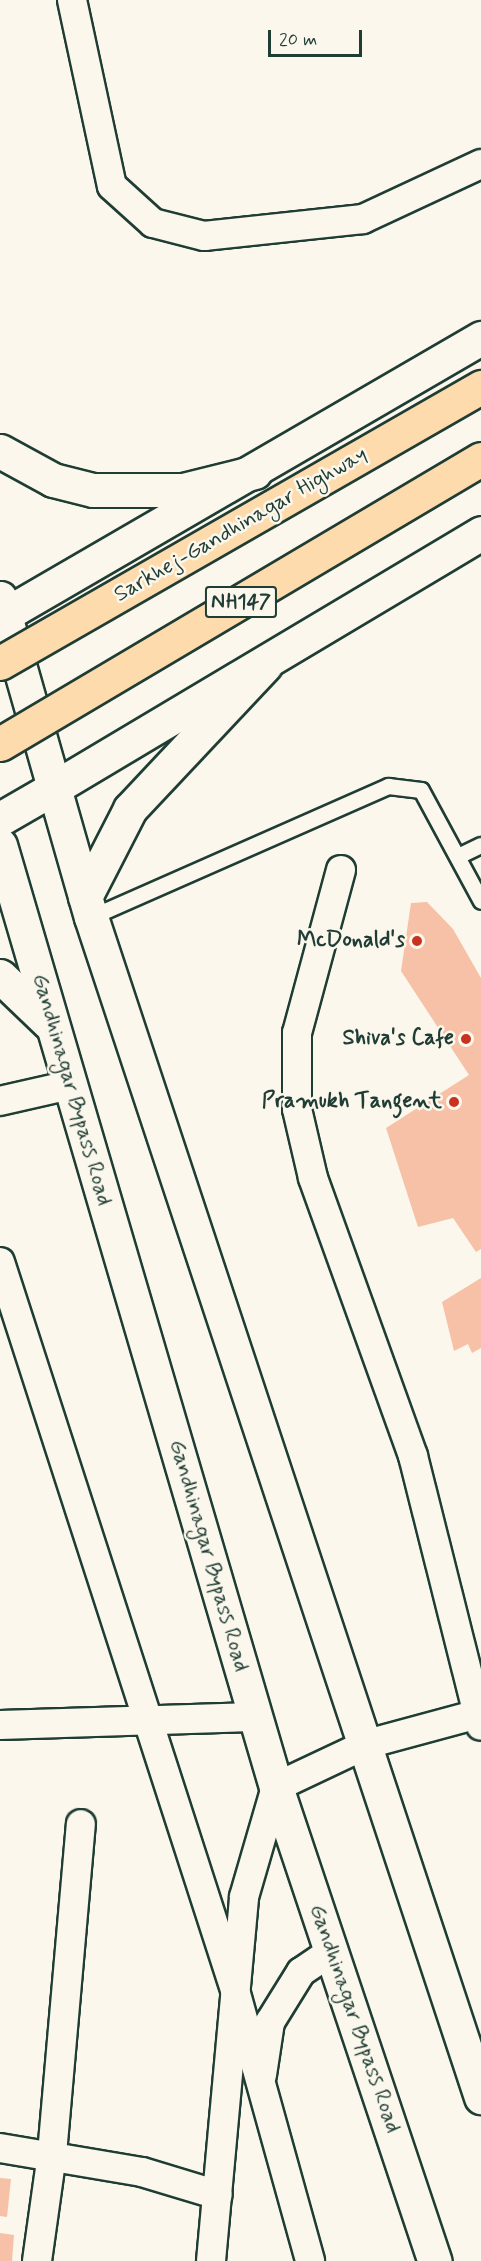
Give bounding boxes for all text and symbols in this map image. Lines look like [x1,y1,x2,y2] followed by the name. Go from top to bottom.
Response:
[271,18,366,56] scale bar
[279,28,317,52] text: 20 m
[110,442,372,608] street label: Sarkhej-Gandhinagar Highway
[204,584,278,620] road number: NH147
[297,928,405,954] place label: McDonald's
[410,934,424,948] marker: McDonald's
[25,970,117,1210] street label: Gandhinagar Bypass Road
[338,1026,454,1052] place label: Shiva's Cafe
[459,1032,473,1046] marker: Shiva's Cafe
[275,1089,442,1115] place label: Pramukh Tangent
[447,1095,461,1109] marker: Pramukh Tangent
[162,1436,254,1676] street label: Gandhinagar Bypass Road
[302,1900,406,2138] street label: Gandhinagar Bypass Road

